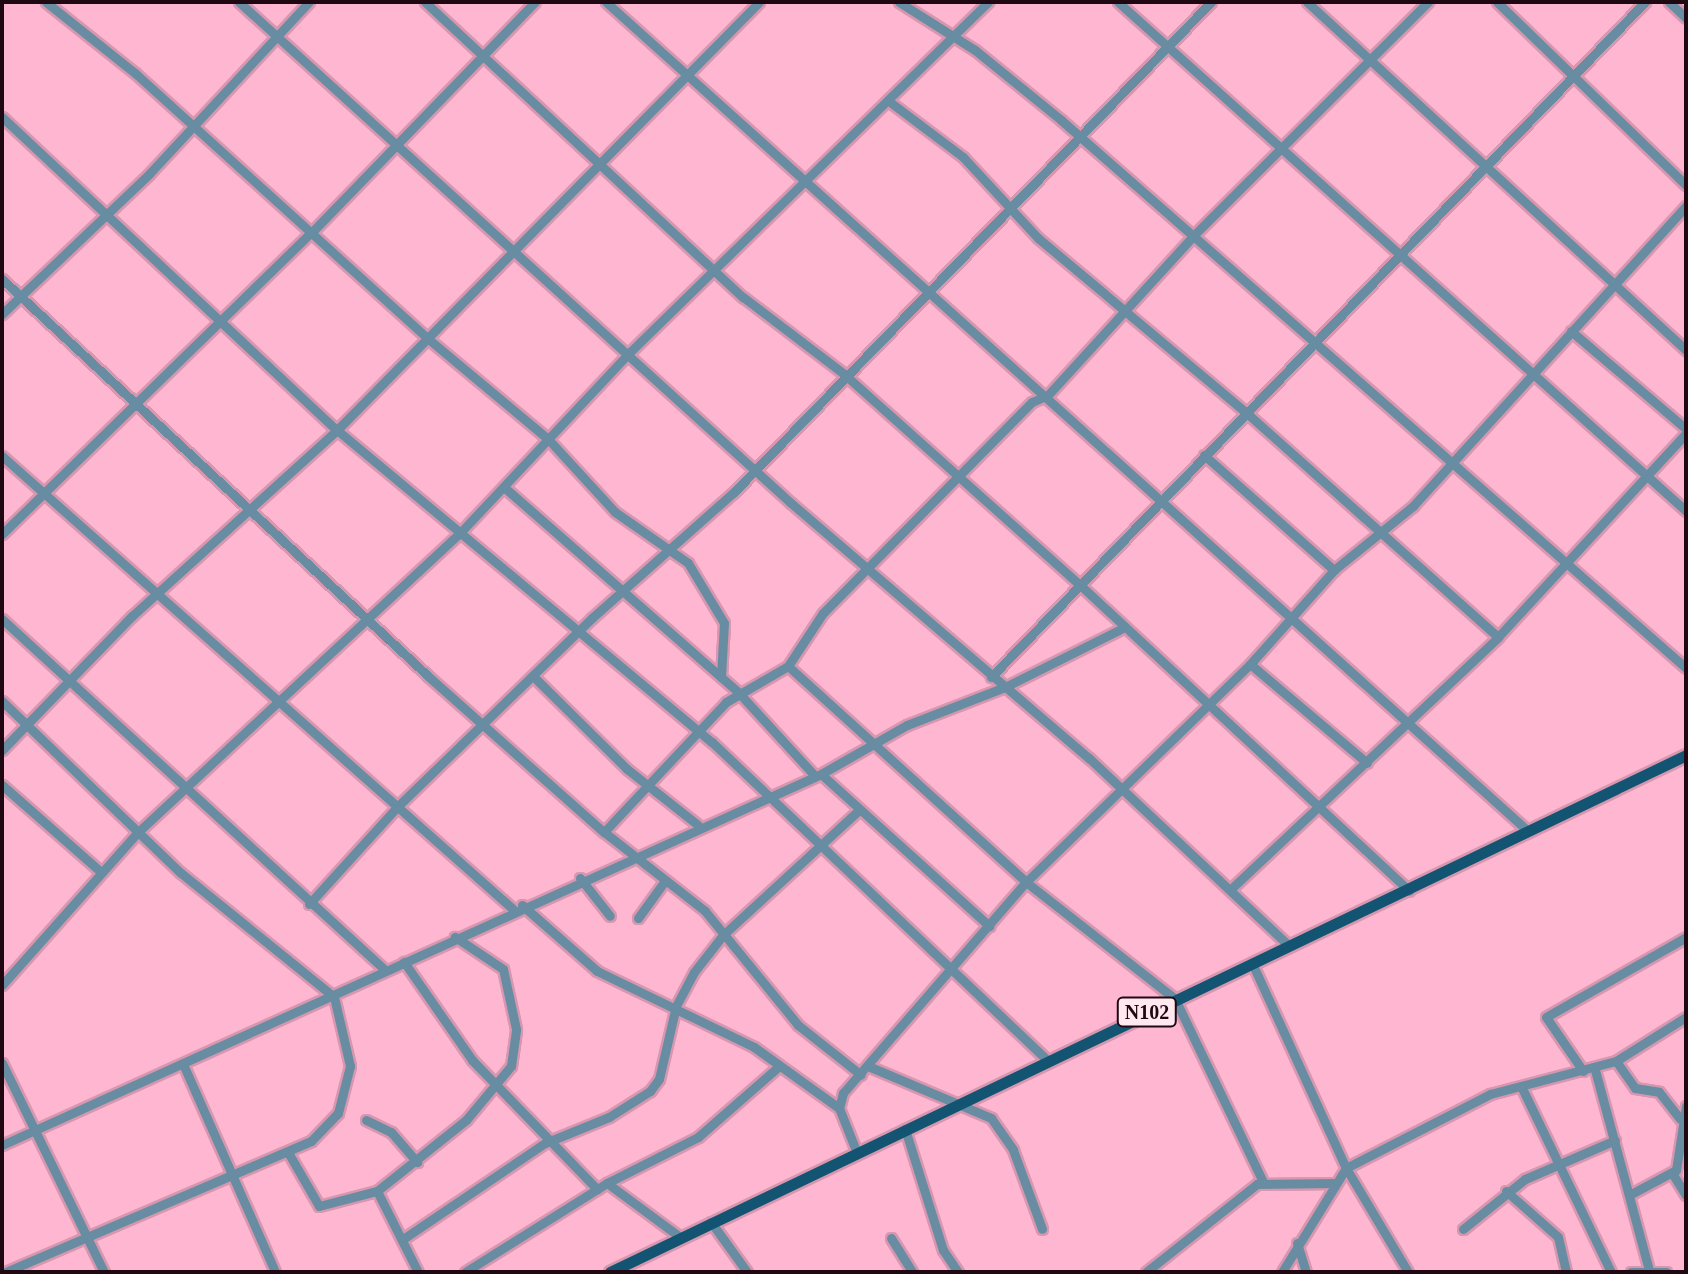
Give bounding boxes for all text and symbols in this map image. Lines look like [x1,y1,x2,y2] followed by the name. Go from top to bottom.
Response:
[1115,996,1179,1028] road number: N102

